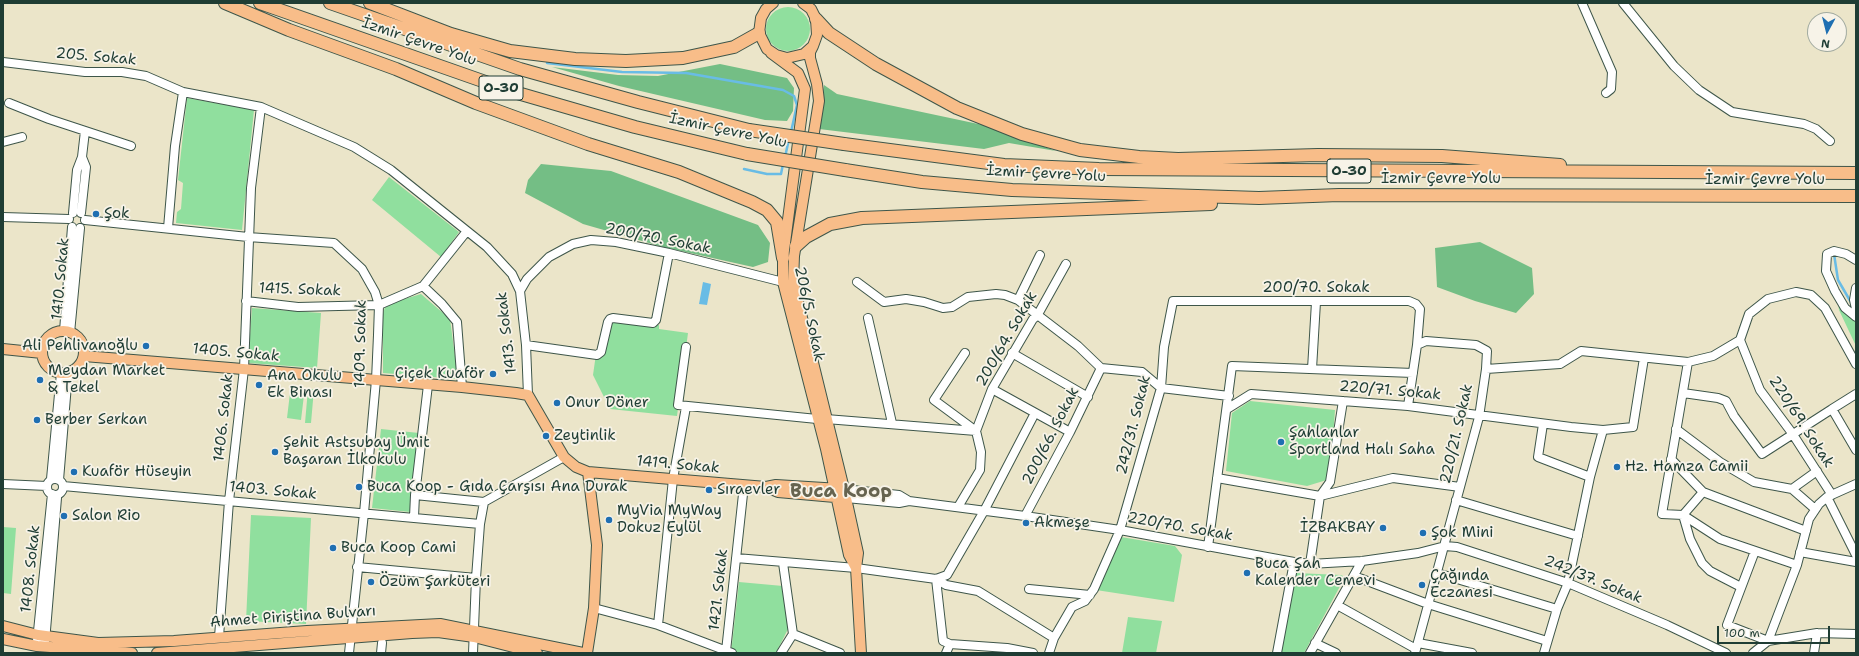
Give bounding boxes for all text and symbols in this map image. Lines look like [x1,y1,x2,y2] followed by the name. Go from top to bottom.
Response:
[1807,12,1847,52] north arrow
[359,14,479,70] street label: İzmir Çevre Yolu
[1820,35,1831,51] text: N
[55,45,137,69] street label: 205. Sokak
[479,76,523,100] road number: O-30
[667,110,789,152] street label: İzmir Çevre Yolu
[1327,159,1371,183] road number: O-30
[986,162,1106,186] street label: İzmir Çevre Yolu
[1381,170,1501,188] street label: İzmir Çevre Yolu
[1705,171,1825,189] street label: İzmir Çevre Yolu
[104,205,130,223] place label: Şok
[91,209,101,219] marker: Şok
[604,220,712,258] street label: 200/70. Sokak
[48,237,74,321] street label: 1410. Sokak
[790,265,828,363] street label: 206/5. Sokak
[1262,279,1370,297] street label: 200/70. Sokak
[259,280,341,300] street label: 1415. Sokak
[973,288,1041,390] street label: 200/64. Sokak
[493,291,521,375] street label: 1413. Sokak
[351,300,371,388] street label: 1409. Sokak
[22,337,138,355] place label: Ali Pehlivanoğlu
[192,340,280,366] street label: 1405. Sokak
[141,341,151,351] marker: Ali Pehlivanoğlu
[48,362,165,397] place label: Meydan Market & Tekel
[395,365,485,383] place label: Çiçek Kuaför
[267,367,342,402] place label: Ana Okulu Ek Binası
[488,369,498,379] marker: Çiçek Kuaför
[210,373,238,463] street label: 1406. Sokak
[1765,373,1837,471] street label: 220/69. Sokak
[1113,374,1155,476] street label: 242/31. Sokak
[35,375,45,385] marker: Meydan Market & Tekel
[1338,378,1442,404] street label: 220/71. Sokak
[254,380,264,390] marker: Ana Okulu Ek Binası
[1437,382,1477,486] street label: 220/21. Sokak
[1019,384,1083,488] street label: 200/66. Sokak
[565,394,649,412] place label: Onur Döner
[552,398,562,408] marker: Onur Döner
[45,411,147,429] place label: Berber Serkan
[32,415,42,425] marker: Berber Serkan
[1289,424,1435,459] place label: Şahlanlar Sportland Halı Saha
[554,427,616,445] place label: Zeytinlik
[541,431,551,441] marker: Zeytinlik
[283,434,430,469] place label: Şehit Astsubay Ümit Başaran İlkokulu
[1276,437,1286,447] marker: Şahlanlar Sportland Halı Saha
[270,447,280,457] marker: Şehit Astsubay Ümit Başaran İlkokulu
[636,452,720,478] street label: 1419. Sokak
[1625,458,1749,476] place label: Hz. Hamza Camii
[1612,462,1622,472] marker: Hz. Hamza Camii
[82,463,192,481] place label: Kuaför Hüseyin
[69,467,79,477] marker: Kuaför Hüseyin
[229,478,317,504] street label: 1403. Sokak
[367,478,628,496] place label: Buca Koop - Gıda Çarşısı Ana Durak
[717,481,780,499] place label: Sıraevler
[790,481,892,503] district label: Buca Koop
[354,482,364,492] marker: Buca Koop - Gıda Çarşısı Ana Durak
[704,485,714,495] marker: Sıraevler
[617,502,722,537] place label: MyVia MyWay Dokuz Eylül
[72,507,140,525] place label: Salon Rio
[1126,509,1234,545] street label: 220/70. Sokak
[59,511,69,521] marker: Salon Rio
[1034,514,1090,532] place label: Akmeşe
[604,515,614,525] marker: MyVia MyWay Dokuz Eylül
[1021,518,1031,528] marker: Akmeşe
[1300,519,1375,537] place label: İZBAKBAY
[1378,523,1388,533] marker: İZBAKBAY
[17,524,45,614] street label: 1408. Sokak
[1431,524,1494,542] place label: Şok Mini
[1418,528,1428,538] marker: Şok Mini
[341,539,456,557] place label: Buca Koop Cami
[328,543,338,553] marker: Buca Koop Cami
[706,548,732,632] street label: 1421. Sokak
[1541,552,1645,608] street label: 242/37. Sokak
[1255,555,1376,590] place label: Buca Şah Kalender Cemevi
[1430,567,1493,602] place label: Çağında Eczanesi
[1242,568,1252,578] marker: Buca Şah Kalender Cemevi
[379,573,490,591] place label: Özüm Şarküteri
[366,577,376,587] marker: Özüm Şarküteri
[1417,580,1427,590] marker: Çağında Eczanesi
[209,602,377,632] street label: Ahmet Piriştina Bulvarı
[1719,618,1832,644] scale bar
[1724,625,1760,641] text: 100 m

